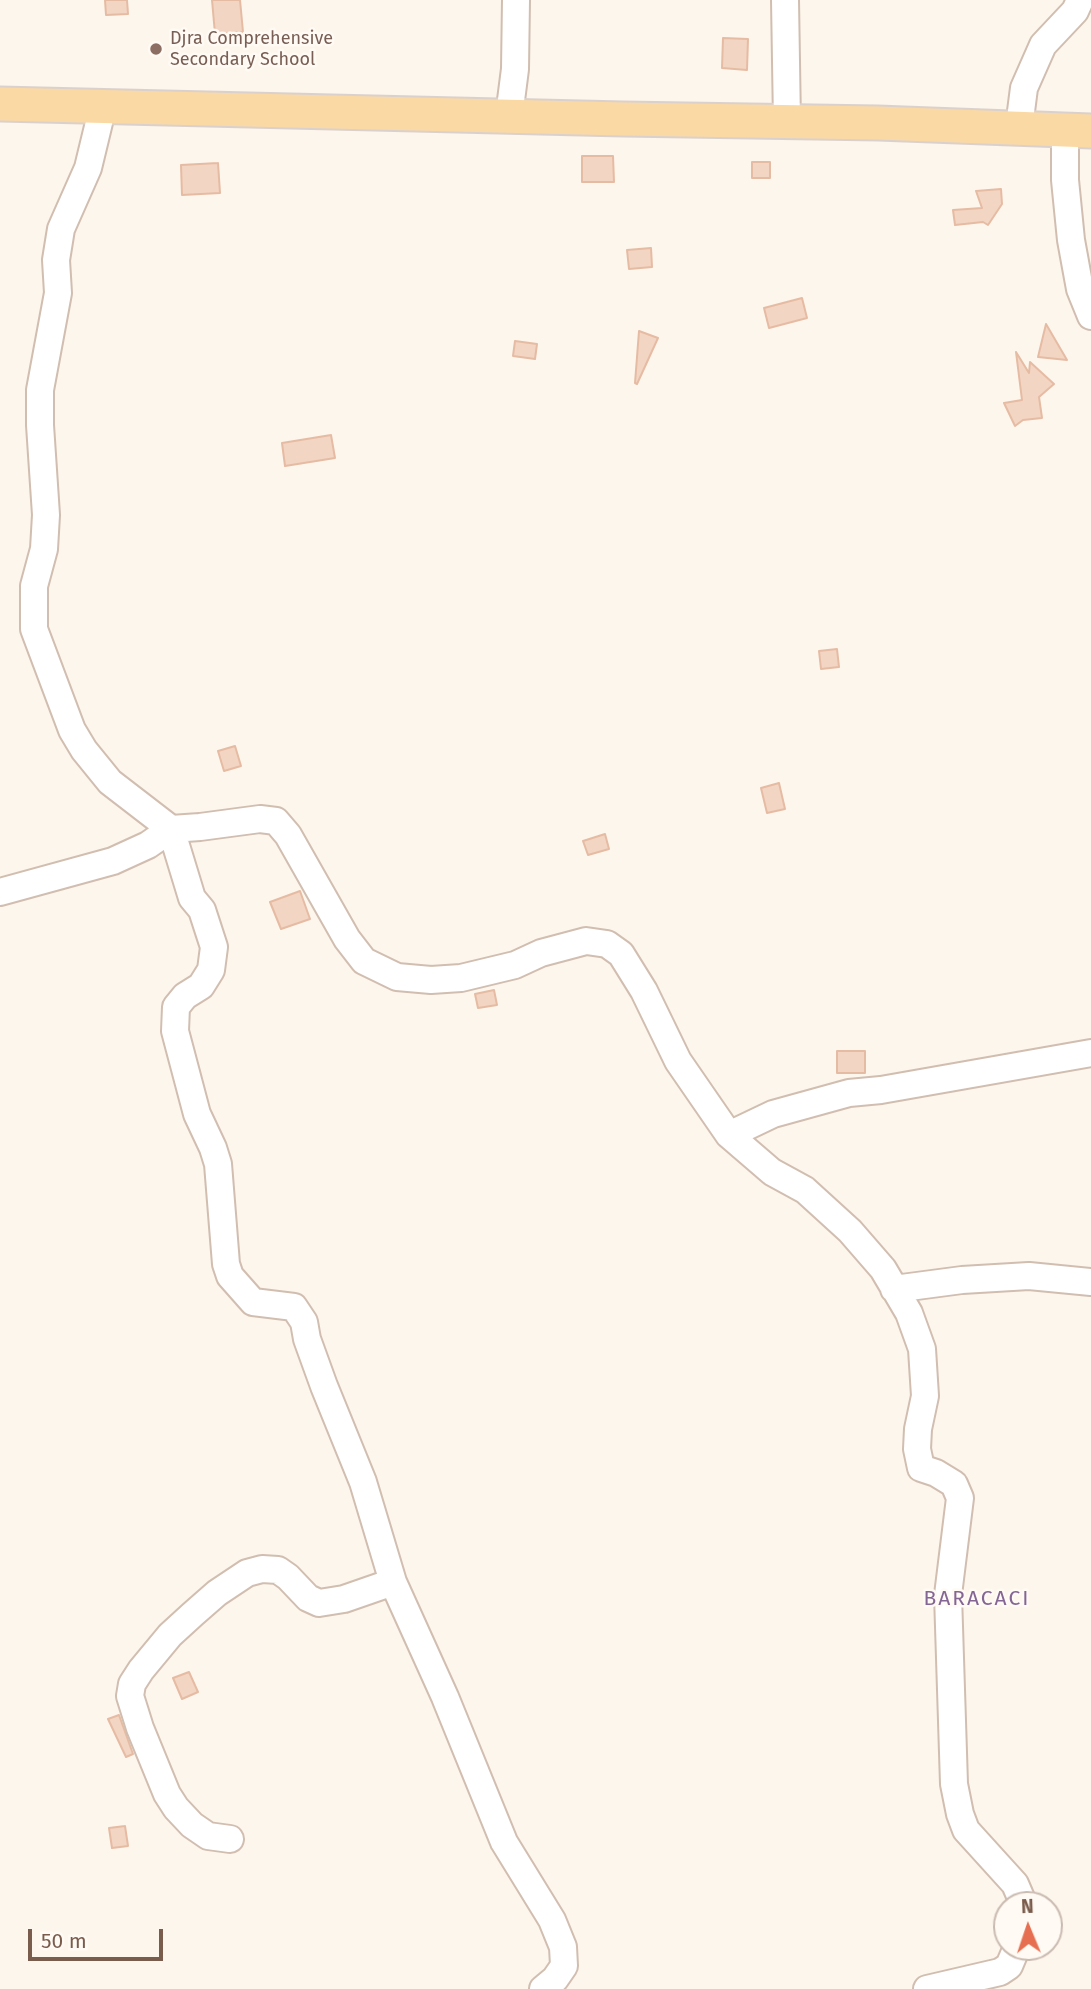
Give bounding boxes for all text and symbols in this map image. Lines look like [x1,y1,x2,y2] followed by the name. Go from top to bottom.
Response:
[170,28,333,70] place label: Djra Comprehensive Secondary School
[148,41,164,57] marker: Djra Comprehensive Secondary School
[925,1586,1029,1612] district label: BARACACI
[993,1891,1063,1961] north arrow
[1021,1895,1034,1918] text: N
[32,1916,166,1960] scale bar
[41,1928,87,1954] text: 50 m

